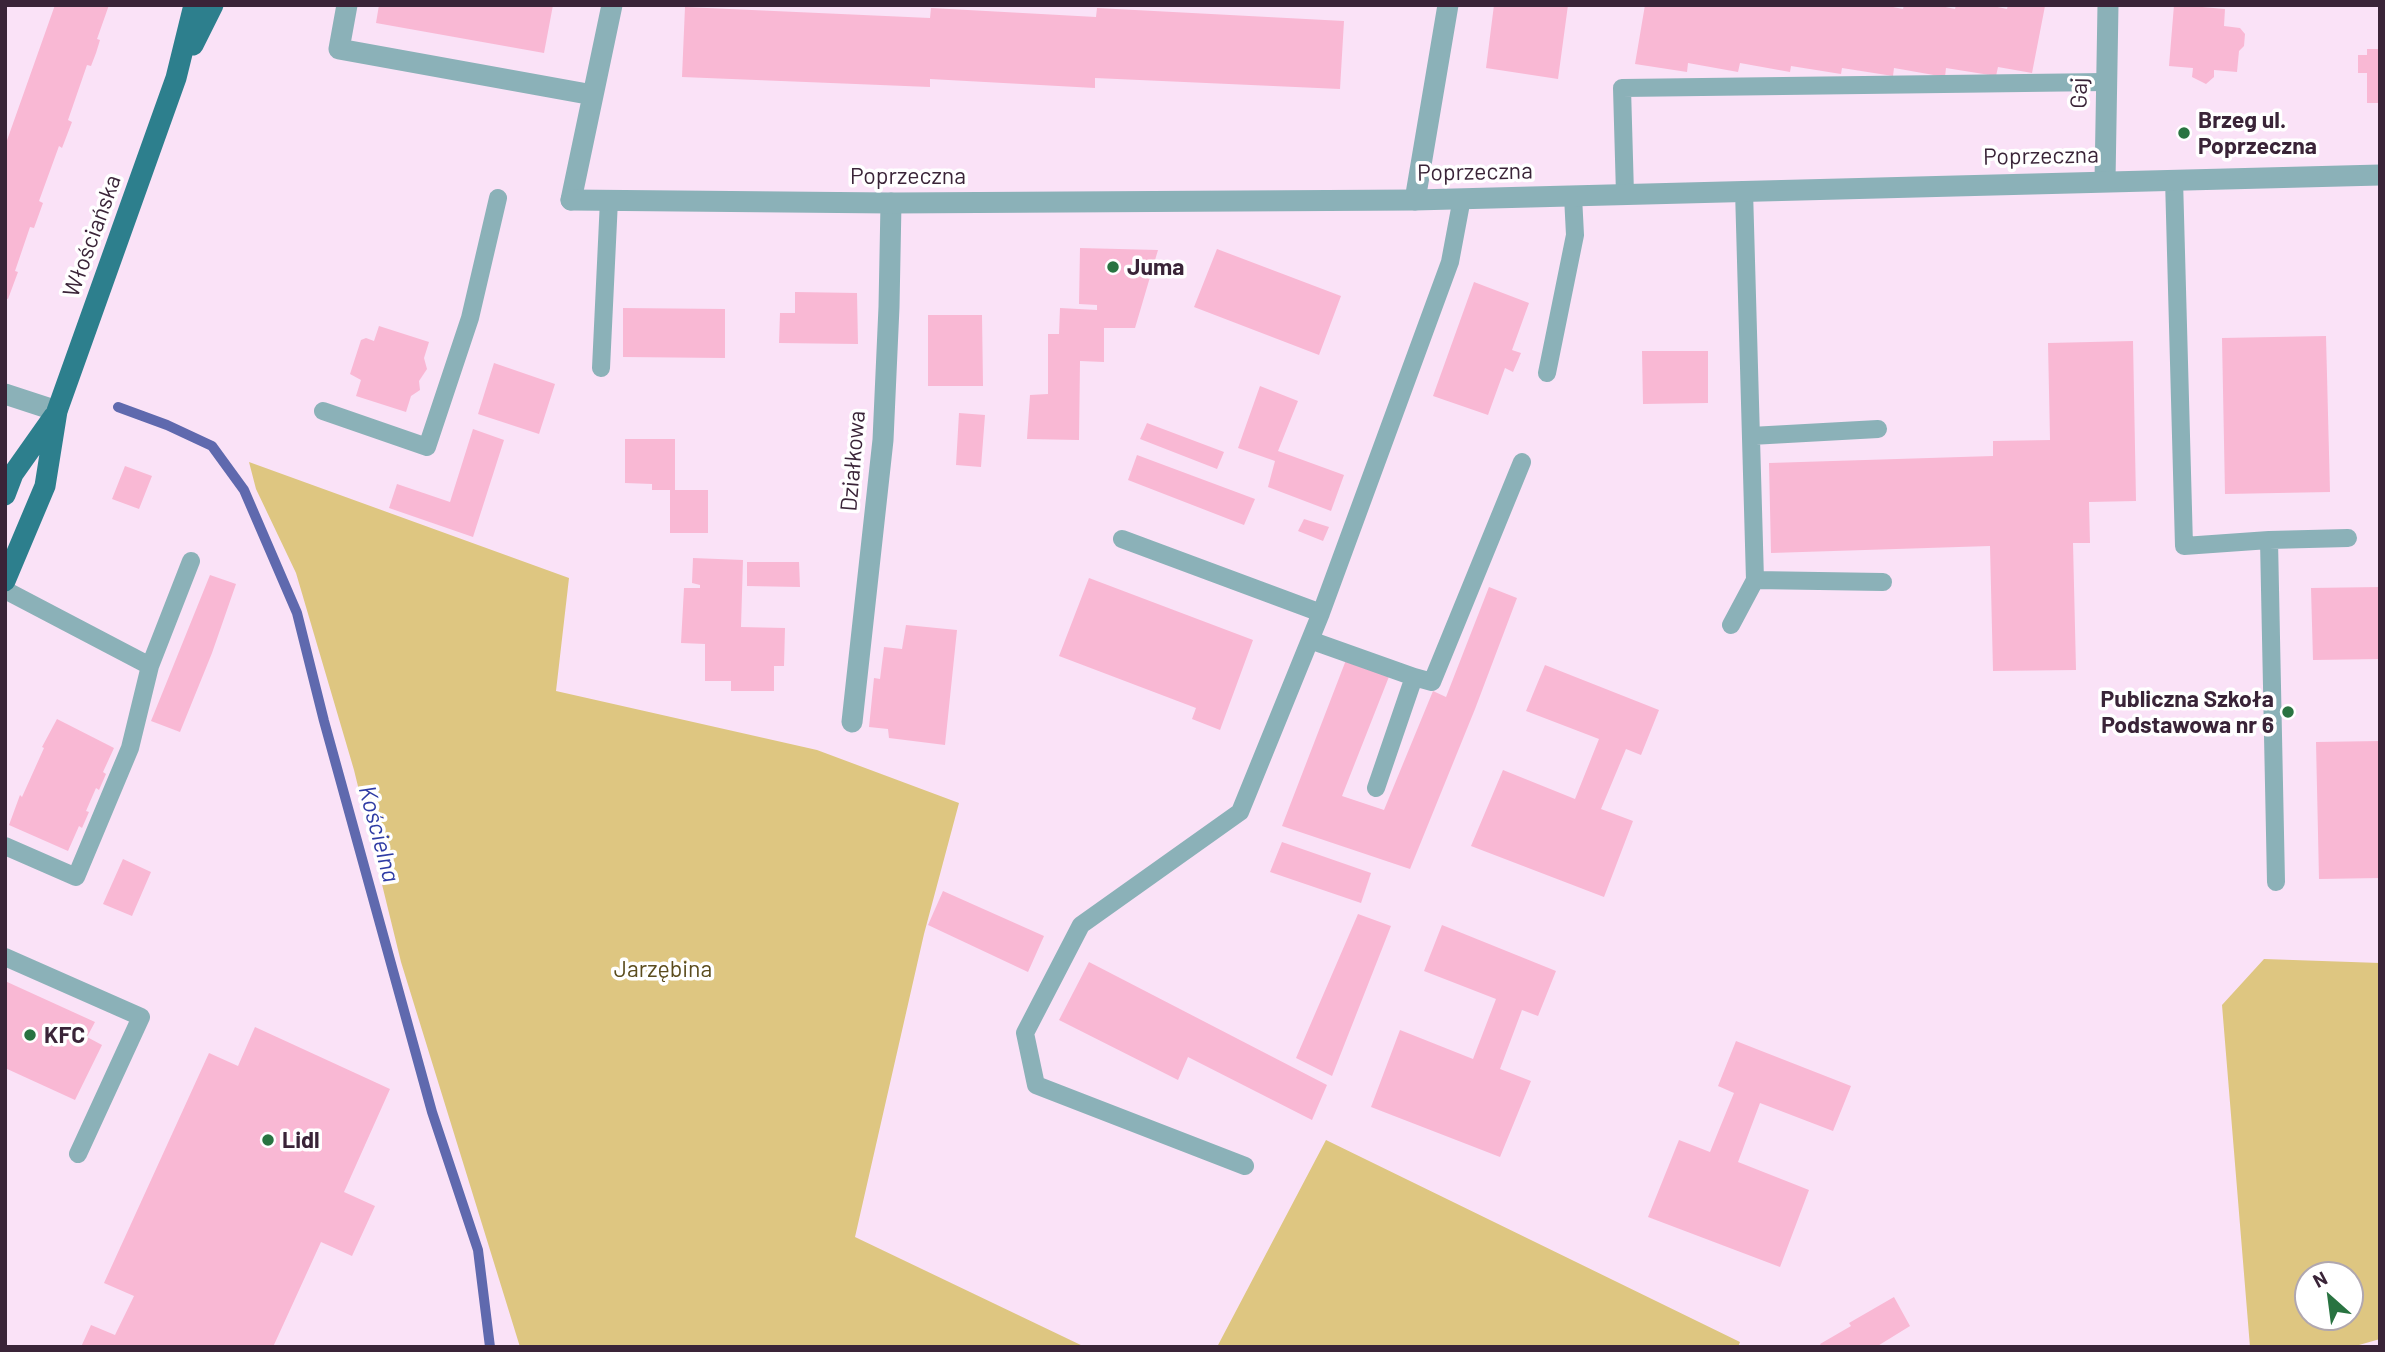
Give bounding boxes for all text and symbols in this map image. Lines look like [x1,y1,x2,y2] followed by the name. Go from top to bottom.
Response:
[2065,77,2093,109] street label: Gaj
[2198,106,2317,160] place label: Brzeg ul. Poprzeczna
[2176,125,2192,141] marker: Brzeg ul. Poprzeczna
[1983,141,2099,171] street label: Poprzeczna
[1417,157,1533,187] street label: Poprzeczna
[850,162,966,190] street label: Poprzeczna
[57,171,127,301] street label: Włościańska
[1127,253,1184,281] place label: Juma
[1105,259,1121,275] marker: Juma
[835,409,871,513] street label: Działkowa
[2100,685,2274,739] place label: Publiczna Szkoła Podstawowa nr 6
[2280,704,2296,720] marker: Publiczna Szkoła Podstawowa nr 6
[352,783,406,885] water label: Kościelna
[614,955,712,983] park label: Jarzębina
[44,1021,85,1049] place label: KFC
[22,1027,38,1043] marker: KFC
[282,1126,320,1154] place label: Lidl
[260,1132,276,1148] marker: Lidl
[2294,1261,2364,1331] north arrow
[2309,1266,2331,1292] text: N

